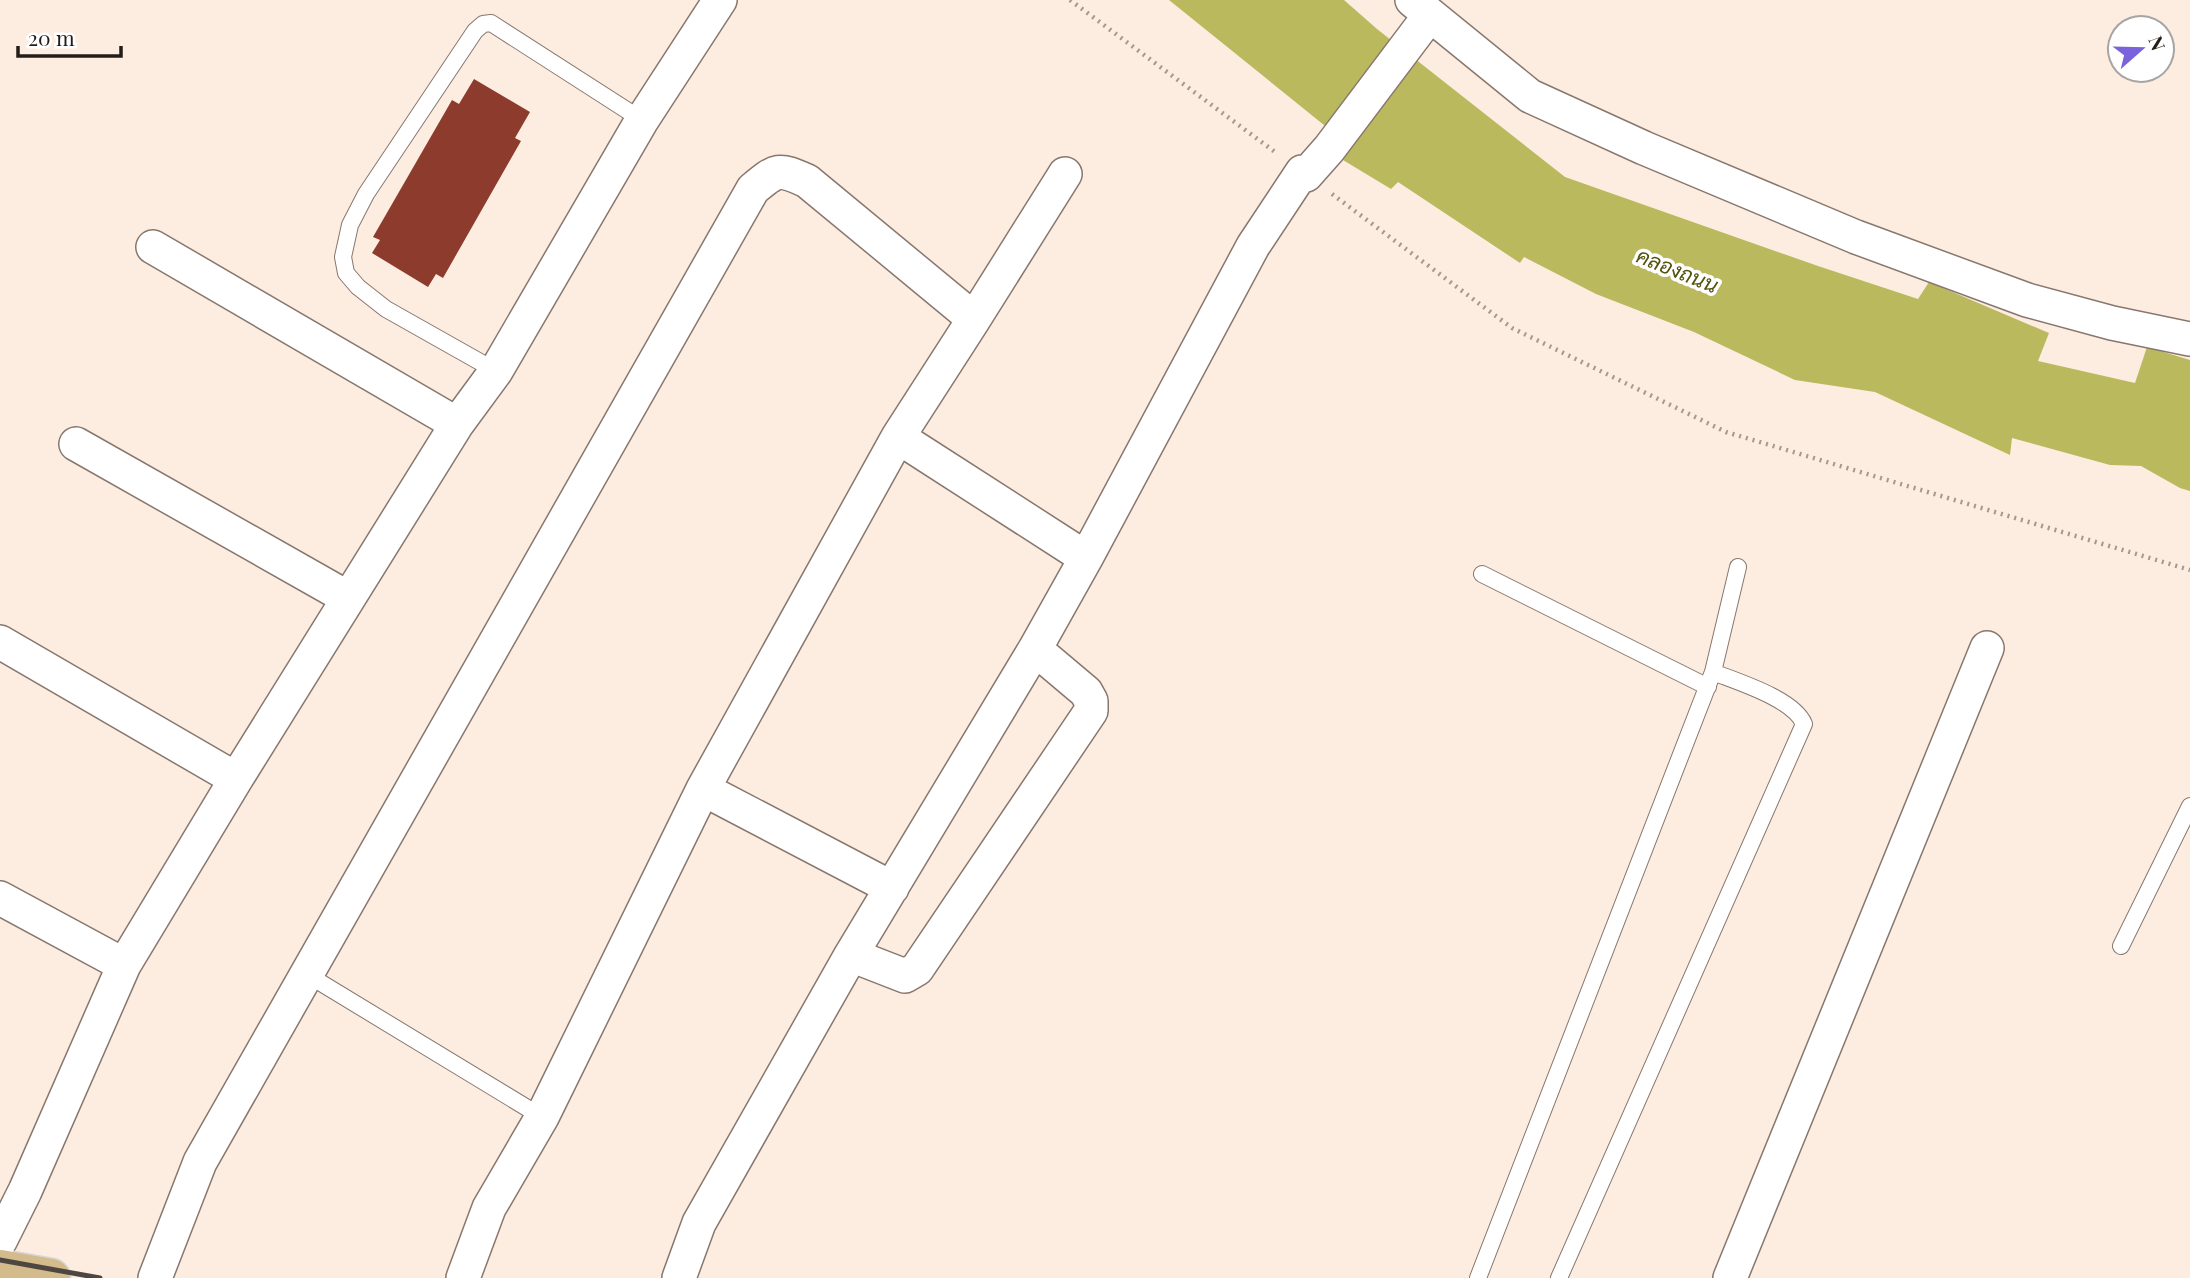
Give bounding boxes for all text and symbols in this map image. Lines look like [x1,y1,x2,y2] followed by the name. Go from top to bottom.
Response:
[18,14,121,58] scale bar
[2106,14,2176,84] north arrow
[28,23,75,51] text: 20 m
[2143,32,2173,54] text: N
[1633,240,1723,298] water label: คลองถนน

